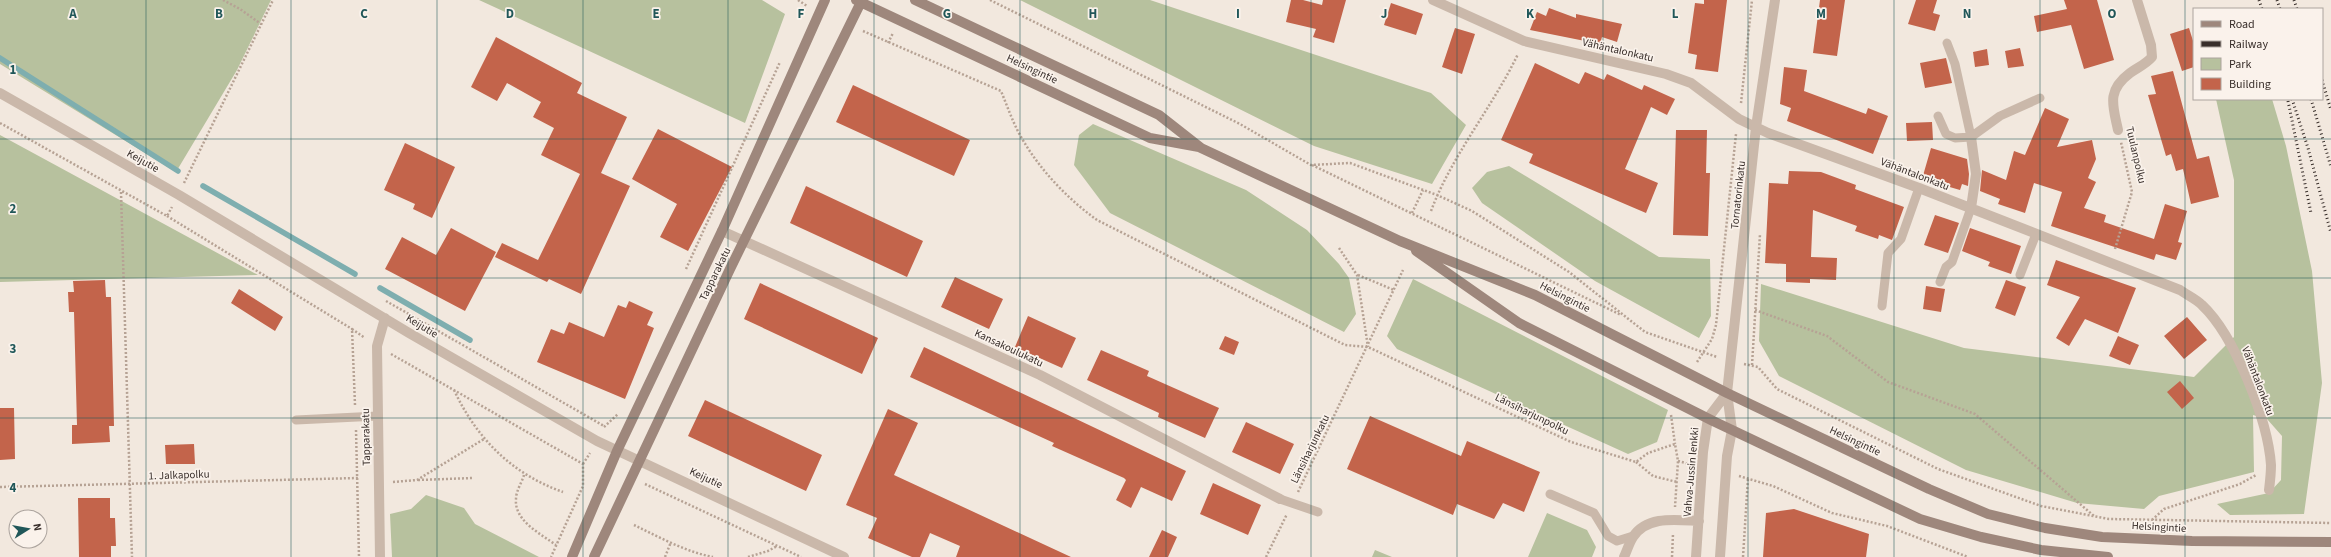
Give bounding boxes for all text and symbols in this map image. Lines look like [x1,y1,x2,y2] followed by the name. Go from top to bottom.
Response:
[68,5,77,23] text: A
[215,5,223,23] text: B
[360,5,368,23] text: C
[506,5,514,23] text: D
[652,5,660,23] text: E
[798,5,805,23] text: F
[943,5,951,23] text: G
[1089,5,1097,23] text: H
[1236,5,1240,23] text: I
[1381,5,1387,23] text: J
[1526,5,1535,23] text: K
[1672,5,1679,23] text: L
[1816,5,1826,23] text: M
[1963,5,1971,23] text: N
[2108,5,2117,23] text: O
[2193,8,2323,100] legend
[2229,16,2255,33] text: Road
[1581,35,1655,65] street label: Vähäntalonkatu
[2229,36,2268,53] text: Railway
[1004,51,1061,88] street label: Helsingintie
[2229,56,2251,73] text: Park
[10,61,17,79] text: 1
[2229,76,2271,93] text: Building
[2122,125,2150,185] street label: Tuulanpolku
[124,146,162,176] street label: Keijutie
[1878,154,1952,194] street label: Vähäntalonkatu
[1727,160,1749,230] street label: Tornatorinkatu
[10,200,17,218] text: 2
[696,245,734,303] street label: Tapparakatu
[1537,278,1593,316] street label: Helsingintie
[403,311,441,342] street label: Keijutie
[972,325,1046,371] street label: Kansakoulukatu
[10,340,17,358] text: 3
[2238,344,2278,418] street label: Vähäntalonkatu
[1493,390,1571,438] street label: Länsiharjunpolku
[358,408,374,466] street label: Tapparakatu
[1287,412,1333,486] street label: Länsiharjunkatu
[1827,423,1884,460] street label: Helsingintie
[1680,427,1702,517] street label: Vahva-Jussin lenkki
[687,464,726,492] street label: Keijutie
[148,466,210,484] street label: 1. Jalkapolku
[10,479,17,497] text: 4
[8,509,48,549] north arrow
[2131,518,2187,536] street label: Helsingintie
[29,522,45,532] text: N

